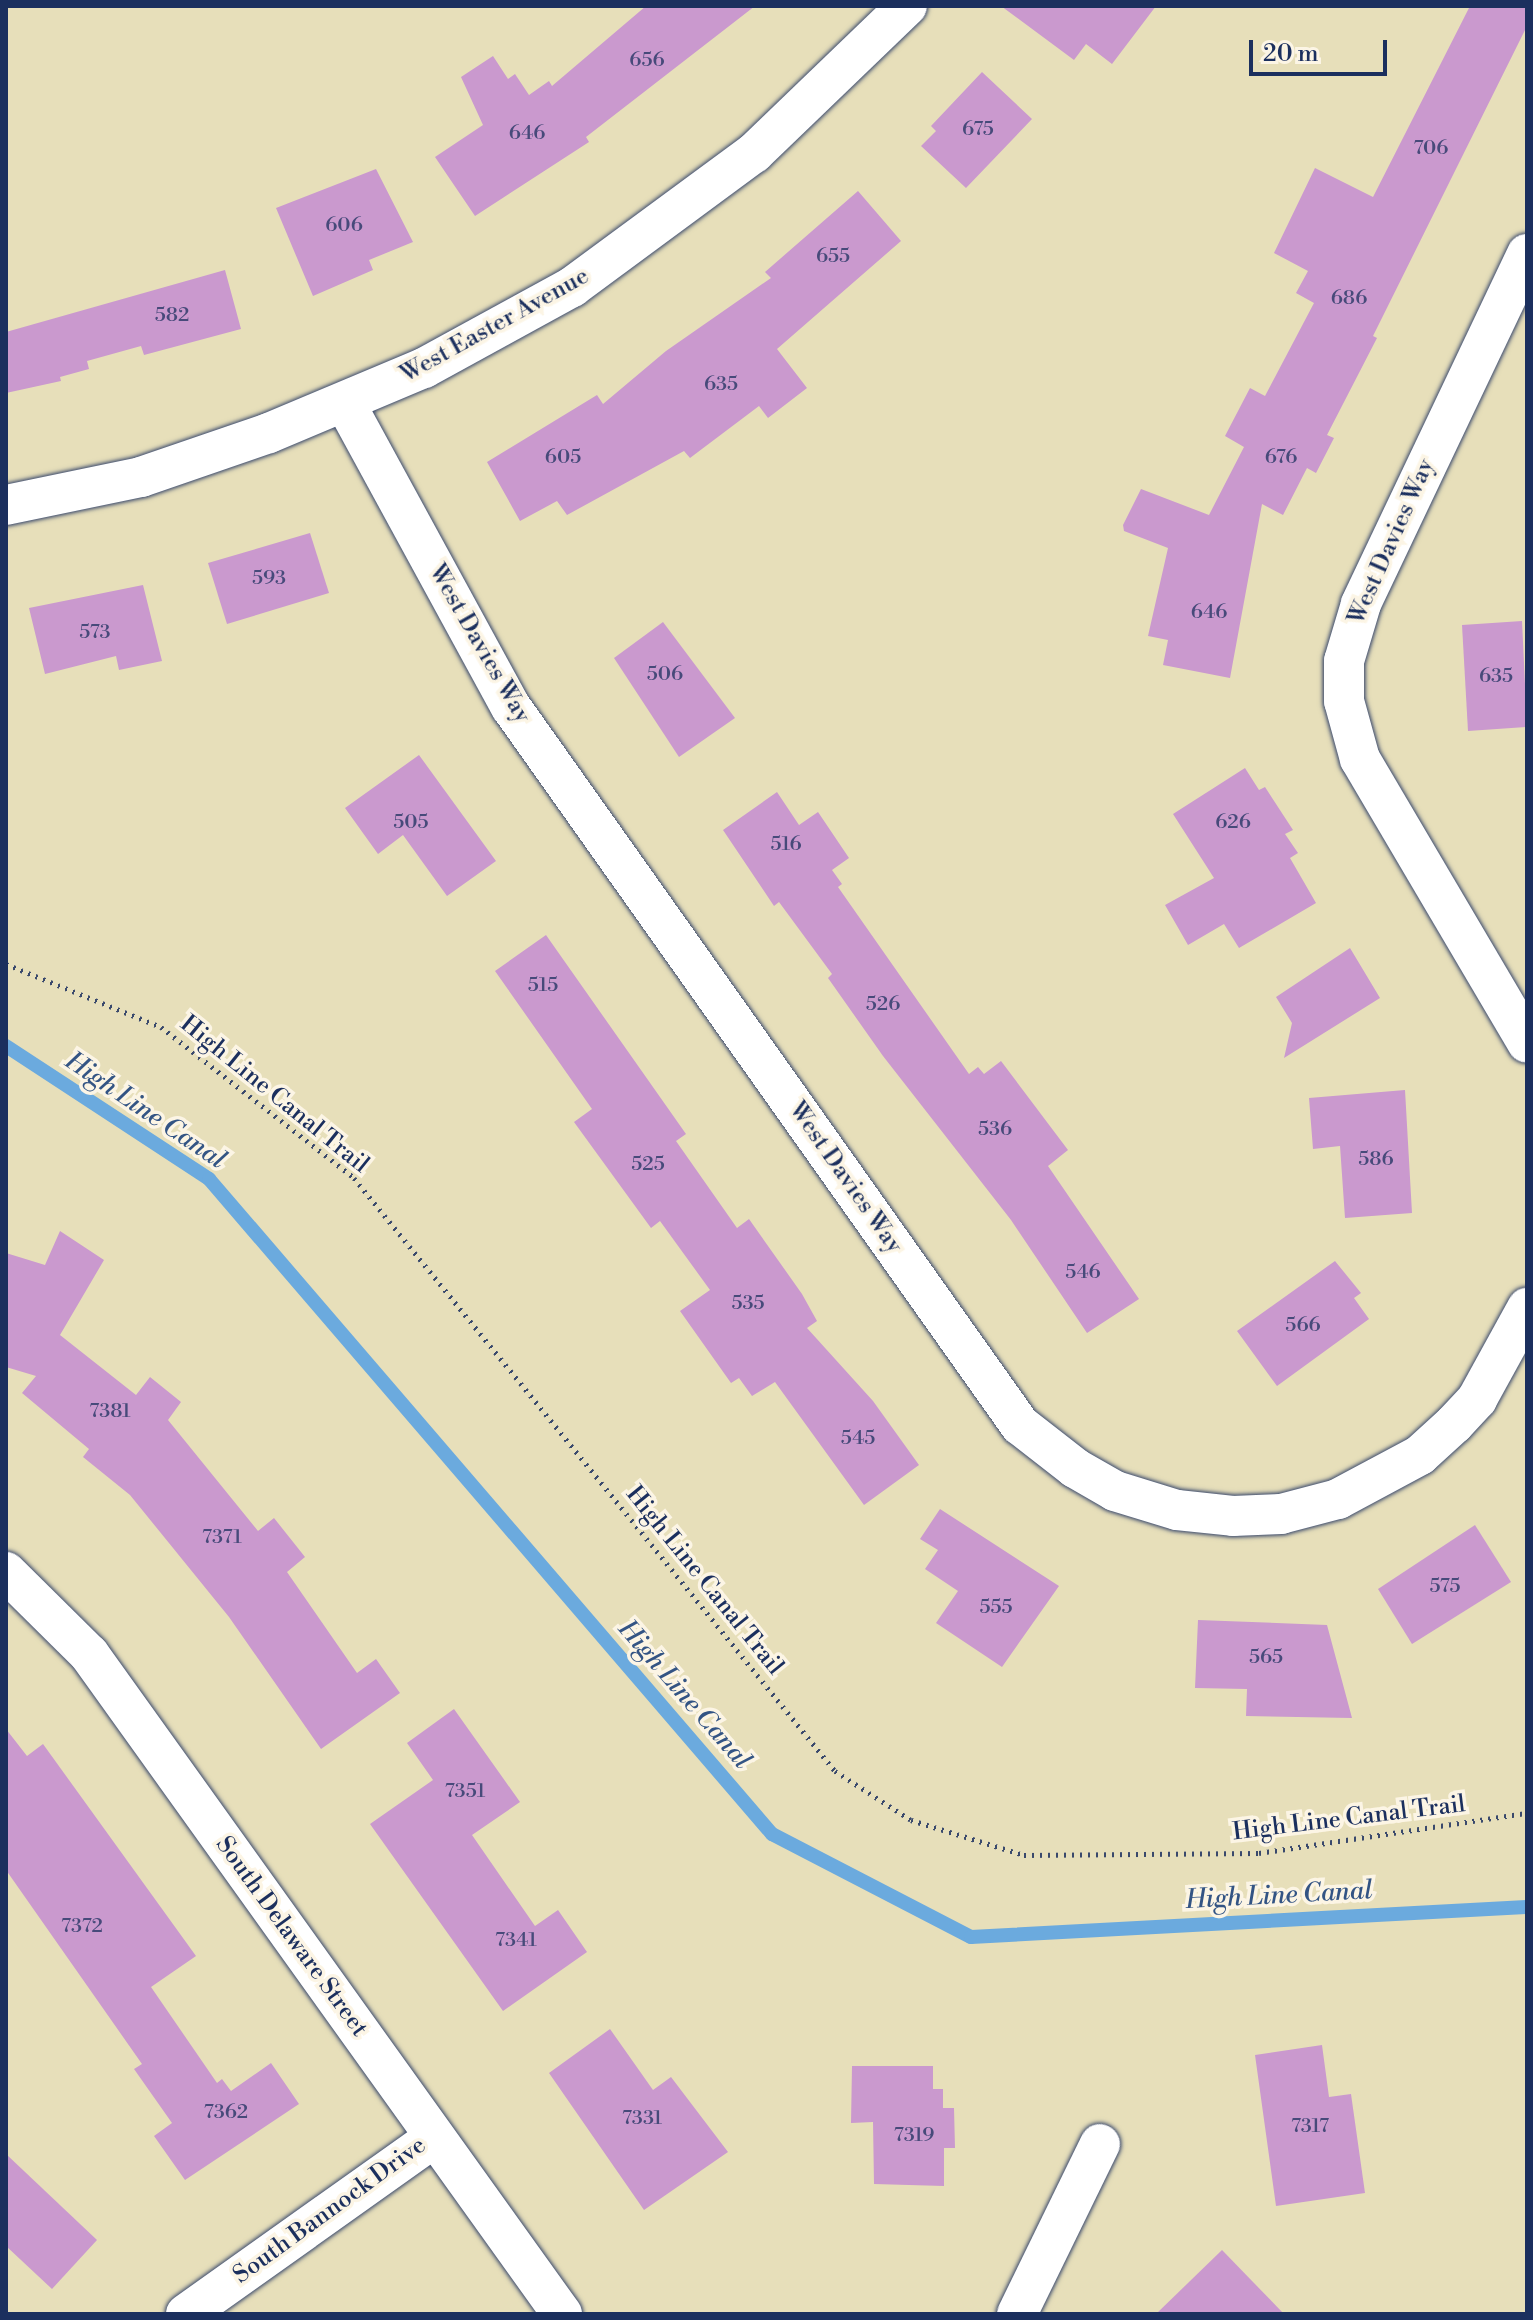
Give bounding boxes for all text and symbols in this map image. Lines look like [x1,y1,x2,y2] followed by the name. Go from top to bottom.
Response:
[1253,24,1391,74] scale bar
[1263,39,1319,69] text: 20 m
[629,48,665,72] house number: 656
[962,117,994,141] house number: 675
[509,121,545,145] house number: 646
[1414,136,1448,160] house number: 706
[325,213,363,237] house number: 606
[816,244,850,268] house number: 655
[396,262,594,390] street label: West Easter Avenue
[1331,286,1367,310] house number: 686
[155,303,189,327] house number: 582
[704,372,738,396] house number: 635
[545,445,581,469] house number: 605
[1265,445,1297,469] house number: 676
[1343,455,1441,629] street label: West Davies Way
[422,560,536,728] street label: West Davies Way
[252,566,286,590] house number: 593
[1191,600,1227,624] house number: 646
[79,620,111,644] house number: 573
[647,662,683,686] house number: 506
[1479,664,1513,688] house number: 635
[393,810,429,834] house number: 505
[1215,810,1251,834] house number: 626
[770,832,802,856] house number: 516
[528,973,558,997] house number: 515
[866,992,900,1016] house number: 526
[174,1010,374,1180] street label: High Line Canal Trail
[59,1046,231,1176] water label: High Line Canal
[782,1097,908,1259] street label: West Davies Way
[978,1117,1012,1141] house number: 536
[1358,1147,1394,1171] house number: 586
[631,1152,665,1176] house number: 525
[1065,1260,1101,1284] house number: 546
[731,1291,765,1315] house number: 535
[1285,1313,1321,1337] house number: 566
[89,1399,131,1423] house number: 7381
[841,1426,875,1450] house number: 545
[619,1481,789,1681] street label: High Line Canal Trail
[202,1525,242,1549] house number: 7371
[1430,1574,1460,1598] house number: 575
[979,1595,1013,1619] house number: 555
[611,1614,757,1776] water label: High Line Canal
[1249,1645,1283,1669] house number: 565
[445,1779,485,1803] house number: 7351
[1231,1790,1467,1848] street label: High Line Canal Trail
[209,1831,373,2043] street label: South Delaware Street
[1185,1876,1373,1916] water label: High Line Canal
[61,1914,103,1938] house number: 7372
[495,1928,537,1952] house number: 7341
[204,2100,248,2124] house number: 7362
[622,2106,662,2130] house number: 7331
[1291,2114,1329,2138] house number: 7317
[894,2123,934,2147] house number: 7319
[228,2132,432,2290] street label: South Bannock Drive

